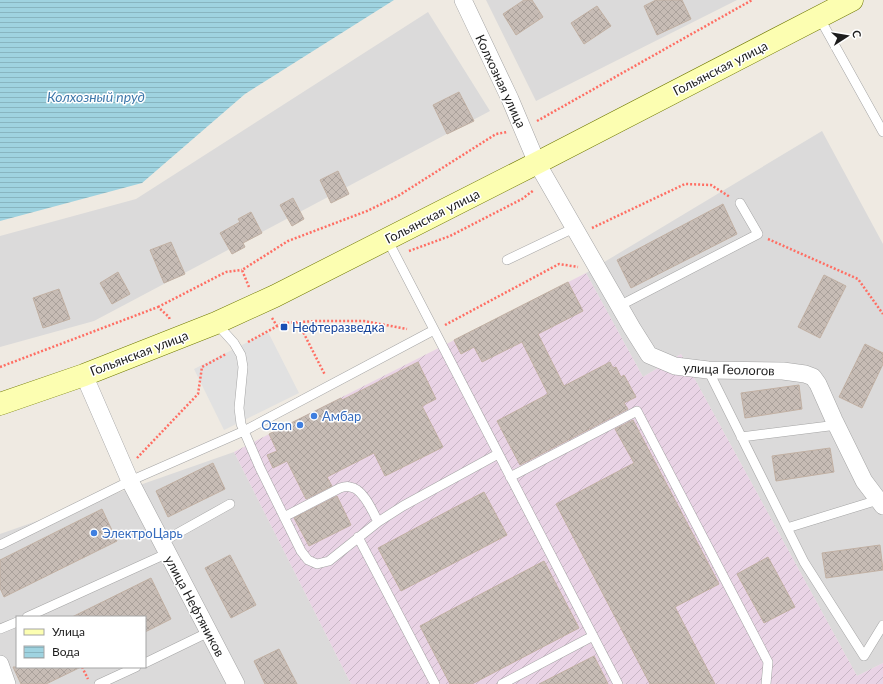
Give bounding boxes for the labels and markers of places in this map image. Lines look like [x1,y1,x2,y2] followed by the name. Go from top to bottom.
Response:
[292,319,385,335] place label: Нефтеразведка
[279,322,289,332] marker: Нефтеразведка
[322,408,361,424] place label: Амбар
[309,411,319,421] marker: Амбар
[261,417,292,433] place label: Ozon
[295,420,305,430] marker: Ozon
[102,525,183,541] place label: ЭлектроЦарь
[89,528,99,538] marker: ЭлектроЦарь

